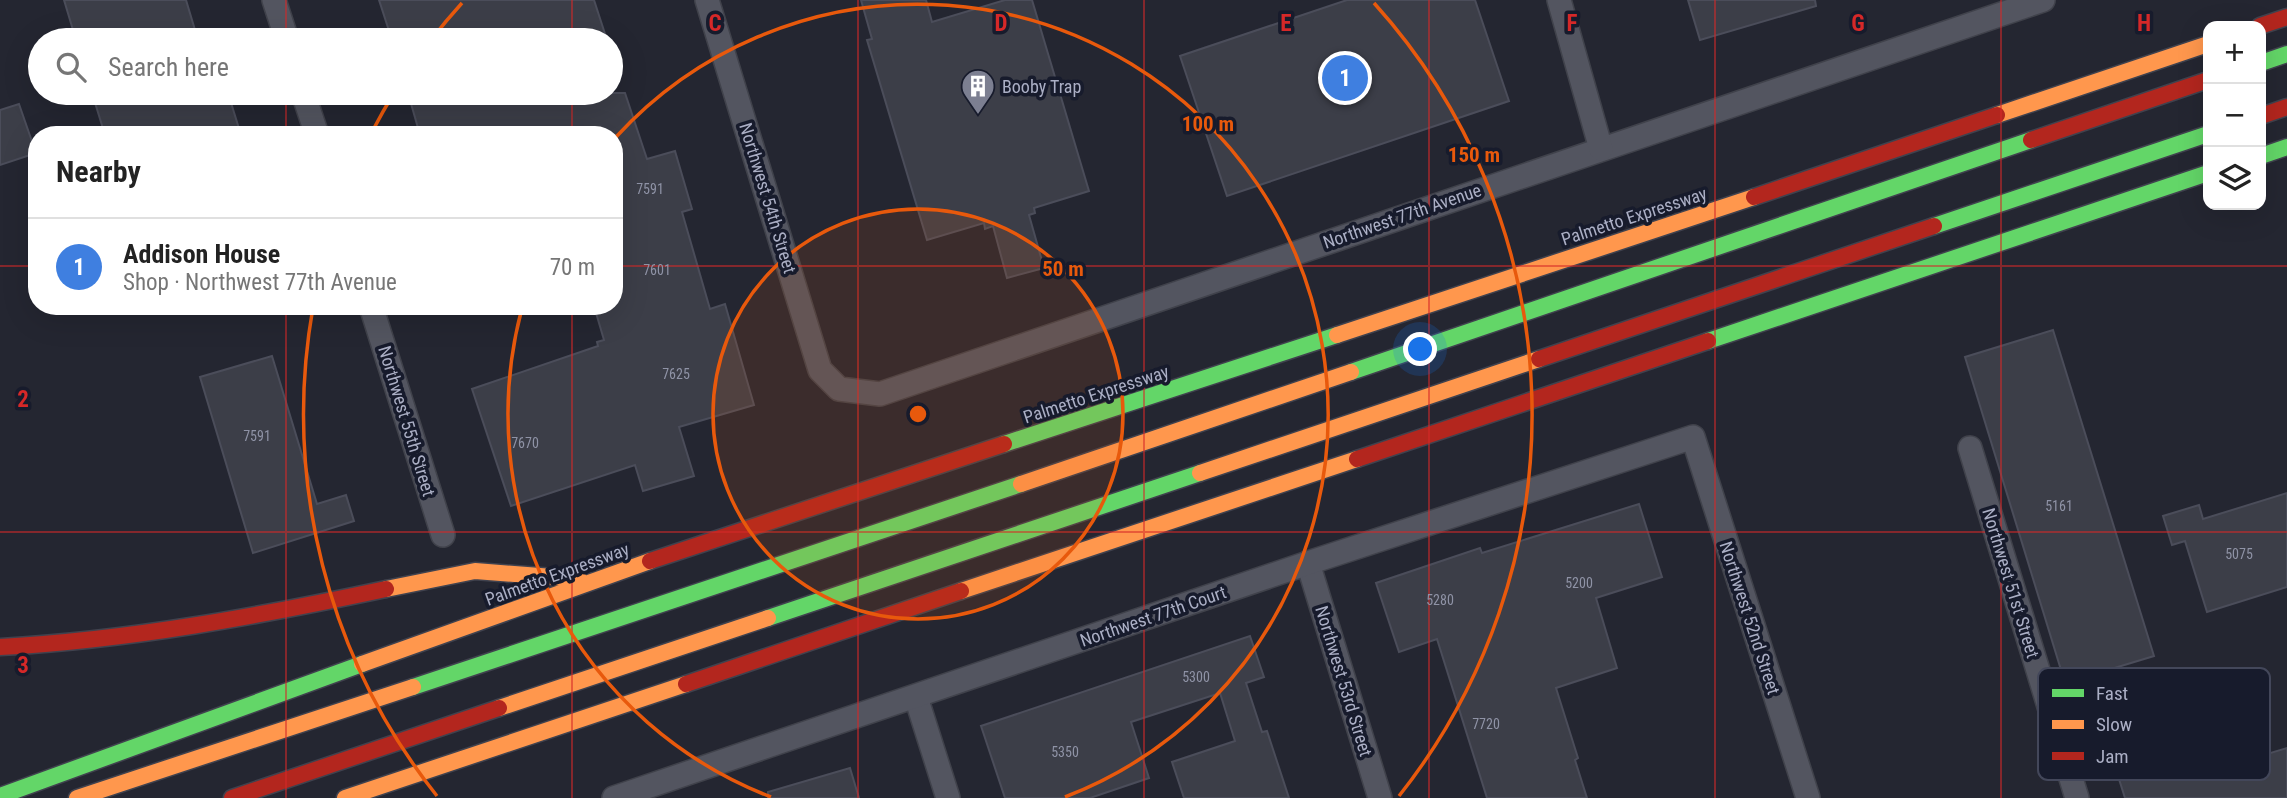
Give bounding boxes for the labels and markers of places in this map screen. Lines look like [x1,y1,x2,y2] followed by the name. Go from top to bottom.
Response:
[1322,52,1368,104] pin: 1
[959,67,997,116] building icon: Booby Trap
[1002,76,1081,97] place label: Booby Trap
[906,402,930,426] centre of rings

